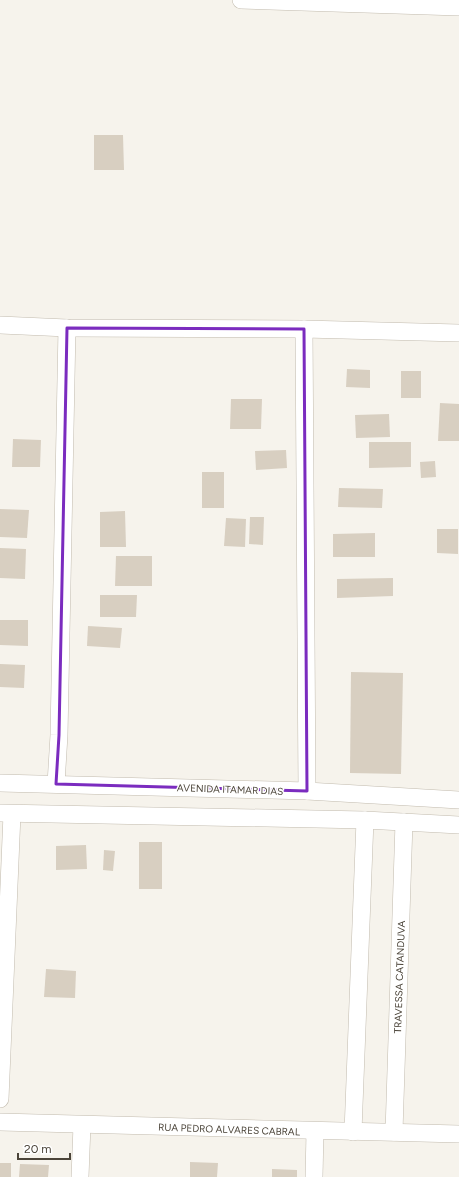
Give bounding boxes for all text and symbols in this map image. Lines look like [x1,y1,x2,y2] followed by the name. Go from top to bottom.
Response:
[177,781,283,798] street label: AVENIDA ITAMAR DIAS
[391,920,408,1034] street label: TRAVESSA CATANDUVA
[158,1121,301,1139] street label: RUA PEDRO ALVARES CABRAL
[18,1135,70,1161] scale bar
[24,1142,52,1156] text: 20 m

